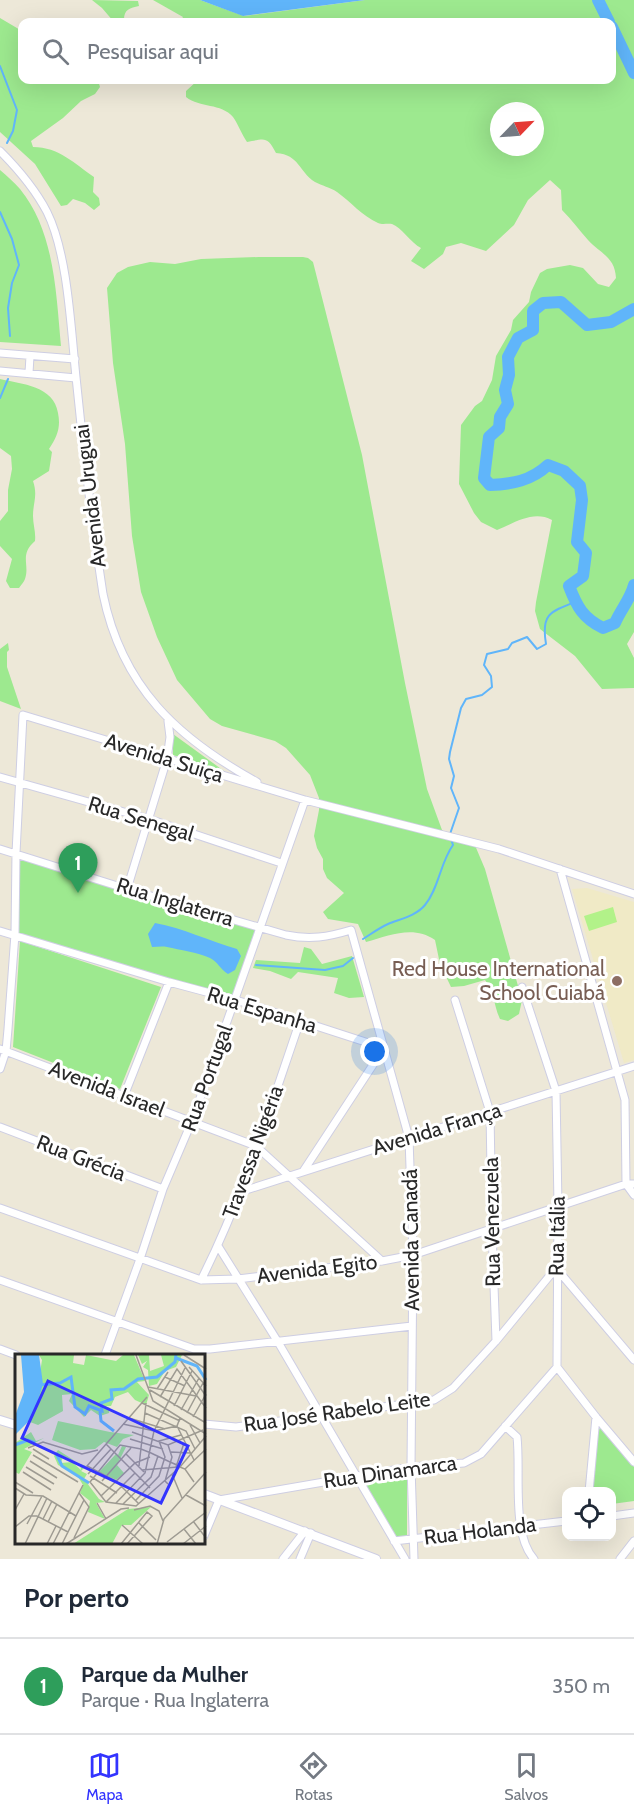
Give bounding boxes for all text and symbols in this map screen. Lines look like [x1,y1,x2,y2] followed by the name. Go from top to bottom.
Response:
[18,18,616,84] search box
[39,35,72,68] icon: search
[87,38,219,65] text: Pesquisar aqui
[490,102,544,156] north arrow
[68,423,111,569] street label: Avenida Uruguai
[102,728,227,787] street label: Avenida Suiça
[85,791,197,846] street label: Rua Senegal
[58,844,98,893] pin: 1
[113,872,237,931] street label: Rua Inglaterra
[392,956,605,1005] place label: Red House International School Cuiabá
[610,974,624,988] marker: Red House International School Cuiabá
[204,981,320,1038] street label: Rua Espanha
[176,1021,237,1135] street label: Rua Portugal
[360,1037,389,1066] your location
[46,1055,169,1122] street label: Avenida Israel
[217,1082,288,1222] street label: Travessa Nigéria
[369,1097,504,1160] street label: Avenida França
[33,1129,129,1186] street label: Rua Grécia
[478,1157,505,1287] street label: Rua Venezuela
[397,1169,424,1311] street label: Avenida Canadá
[543,1196,570,1276] street label: Rua Itália
[255,1249,378,1288] street label: Avenida Egito
[15,1354,206,1544] inset map
[242,1386,432,1437] street label: Rua José Rabelo Leite
[322,1450,458,1493] street label: Rua Dinamarca
[562,1487,616,1541] map controls
[562,1487,616,1541] button: locate
[422,1511,537,1550] street label: Rua Holanda
[24,1582,129,1614] text: Por perto
[81,1661,248,1688] text: Parque da Mulher
[40,1674,47,1698] text: 1
[552,1674,610,1698] text: 350 m
[81,1688,269,1712] text: Parque · Rua Inglaterra
[86,1749,123,1804] tab: Mapa
[295,1749,333,1804] tab: Rotas
[504,1749,548,1804] tab: Salvos

